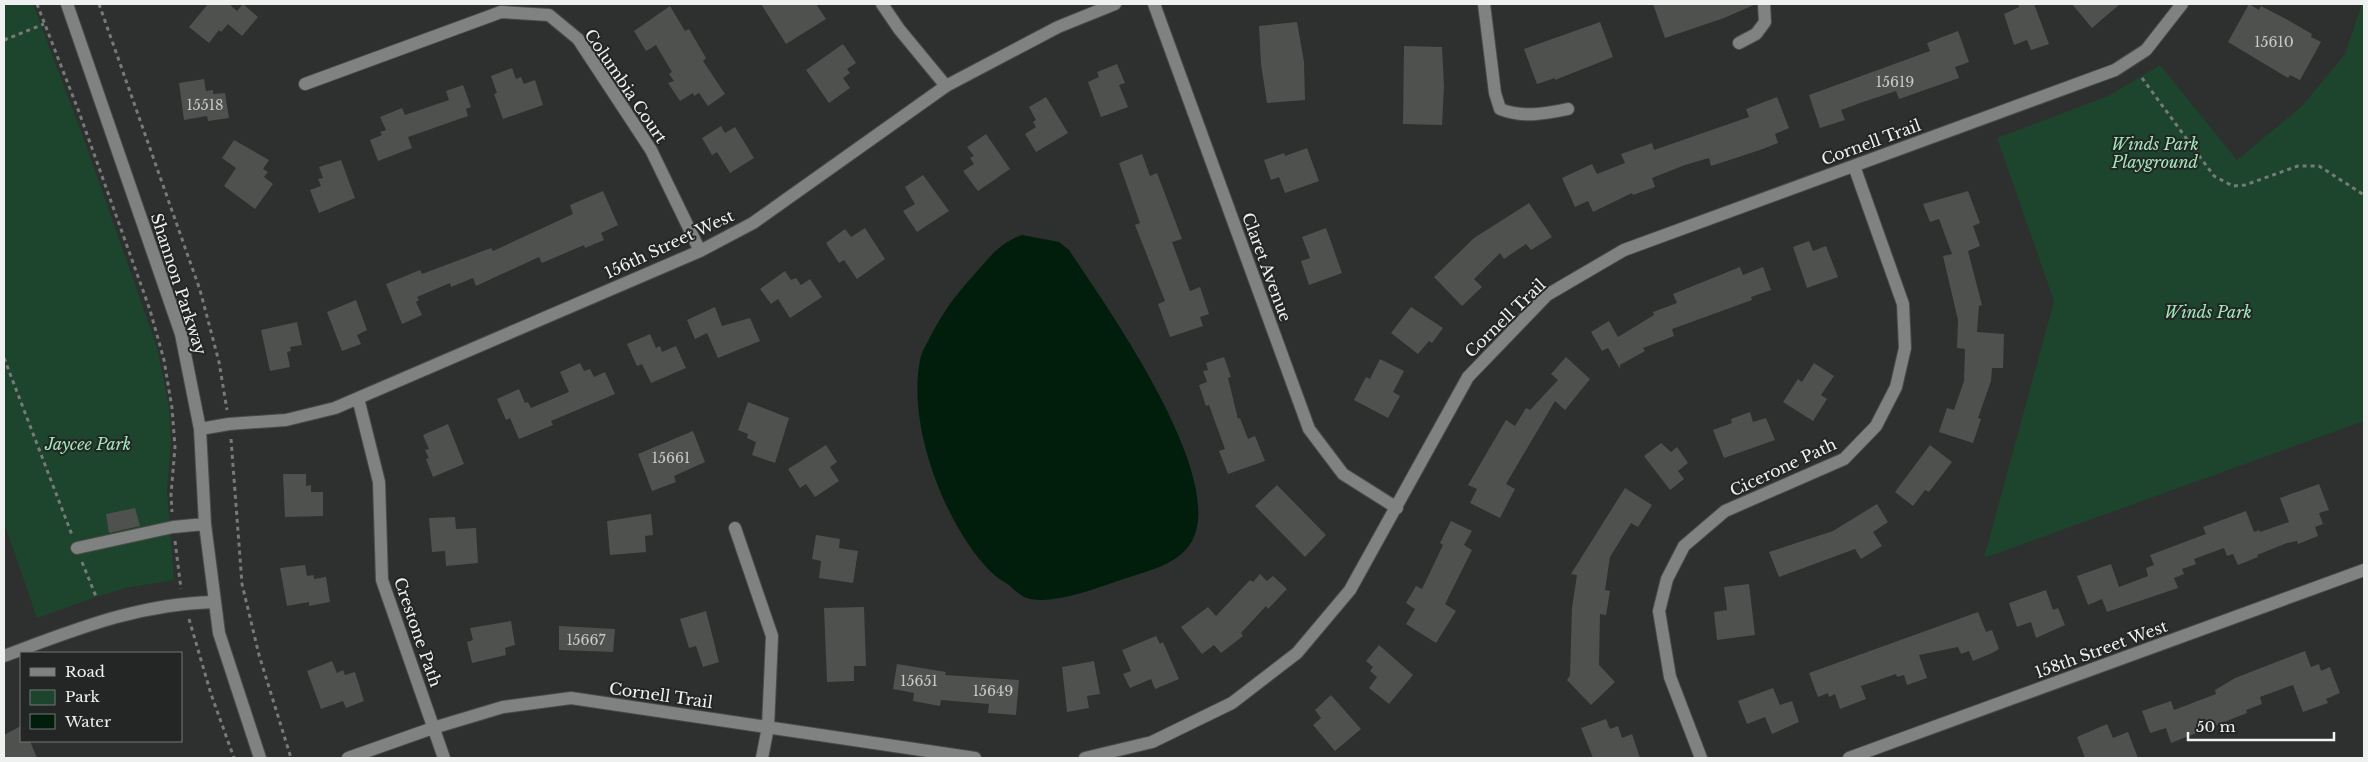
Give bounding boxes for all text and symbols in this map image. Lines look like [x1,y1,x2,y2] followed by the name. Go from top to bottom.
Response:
[580,25,672,147] street label: Columbia Court
[2254,33,2294,51] house number: 15610
[1876,73,1914,91] house number: 15619
[187,96,223,114] house number: 15518
[1818,115,1924,169] street label: Cornell Trail
[2111,134,2199,172] park label: Winds Park Playground
[601,205,737,283] street label: 156th Street West
[1238,210,1296,324] street label: Claret Avenue
[147,211,212,358] street label: Shannon Parkway
[1460,275,1550,361] street label: Cornell Trail
[2164,302,2252,322] park label: Winds Park
[44,434,131,454] park label: Jaycee Park
[1726,434,1840,500] street label: Cicerone Path
[652,449,690,467] house number: 15661
[390,574,446,690] street label: Crestone Path
[2032,616,2170,682] street label: 158th Street West
[566,631,607,649] house number: 15667
[20,652,182,742] legend
[65,662,105,681] text: Road
[900,672,938,690] house number: 15651
[608,678,714,712] street label: Cornell Trail
[973,682,1013,700] house number: 15649
[65,687,101,706] text: Park
[2188,710,2334,742] scale bar
[64,712,112,731] text: Water
[2196,717,2236,736] text: 50 m

